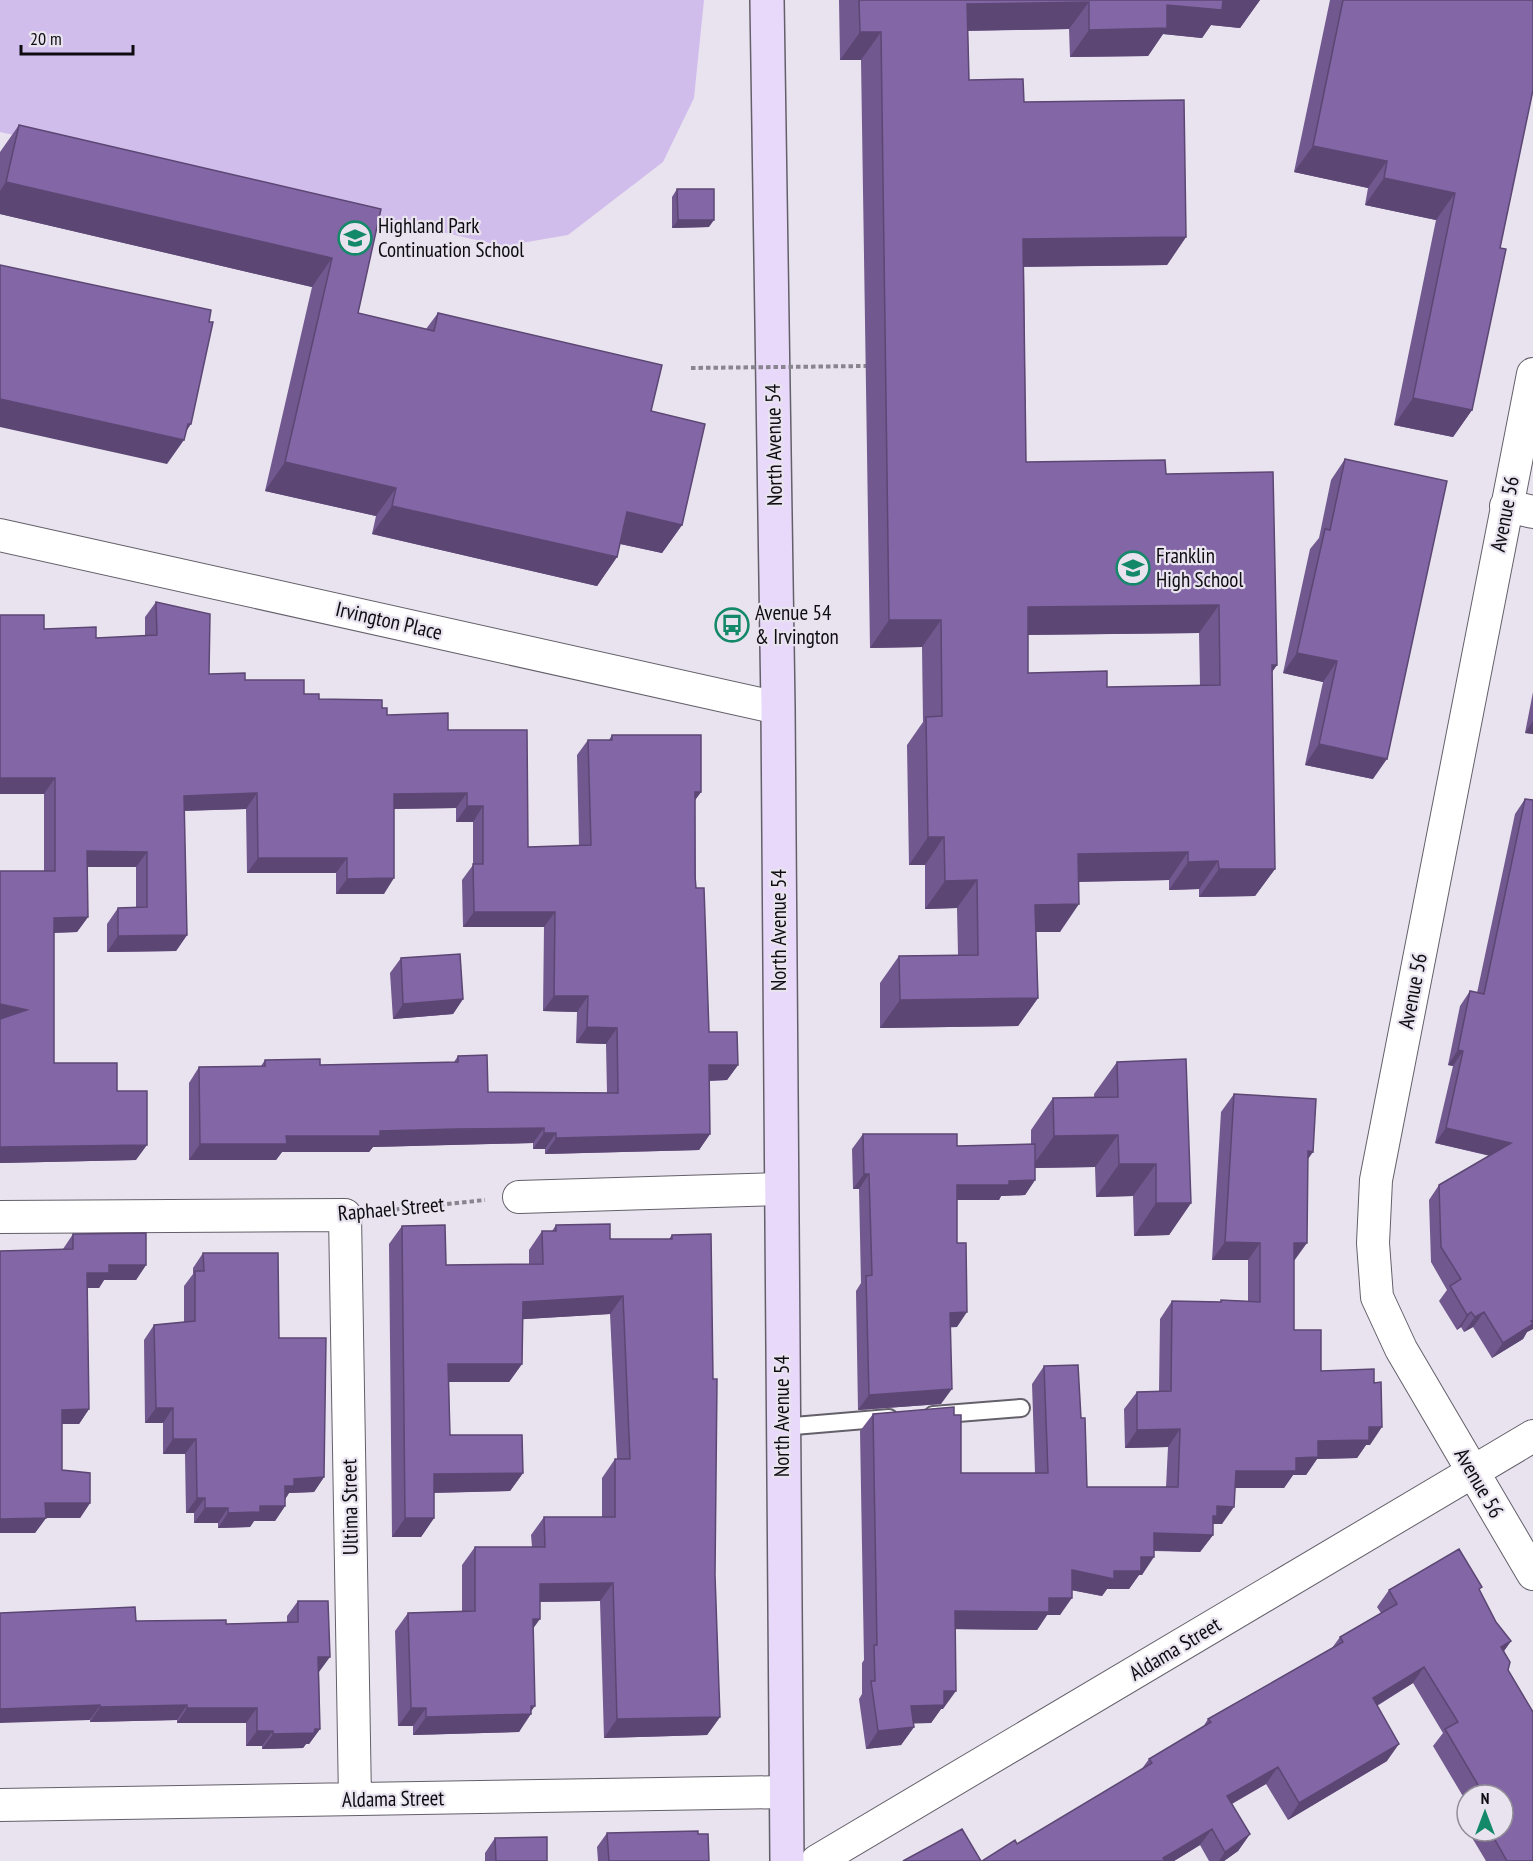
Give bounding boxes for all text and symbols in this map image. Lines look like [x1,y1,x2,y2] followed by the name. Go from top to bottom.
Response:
[21,18,134,56] scale bar
[30,27,62,50] text: 20 m
[378,212,524,263] place label: Highland Park Continuation School
[337,220,373,256] school or university icon: Highland Park Continuation School
[759,383,788,506] street label: North Avenue 54
[1484,474,1525,554] street label: Avenue 56
[1156,542,1243,593] place label: Franklin High School
[1115,550,1151,586] school or university icon: Franklin High School
[333,595,445,646] street label: Irvington Place
[755,599,839,650] place label: Avenue 54 & Irvington
[714,607,750,643] bus stop icon: Avenue 54 & Irvington
[765,868,792,991] street label: North Avenue 54
[1392,951,1433,1031] street label: Avenue 56
[337,1190,446,1227] street label: Raphael Street
[768,1354,795,1477] street label: North Avenue 54
[1449,1443,1510,1523] street label: Avenue 56
[335,1458,364,1555] street label: Ultima Street
[1124,1611,1226,1686] street label: Aldama Street
[1455,1783,1515,1843] north arrow
[342,1784,445,1813] street label: Aldama Street
[1481,1788,1489,1808] text: N

